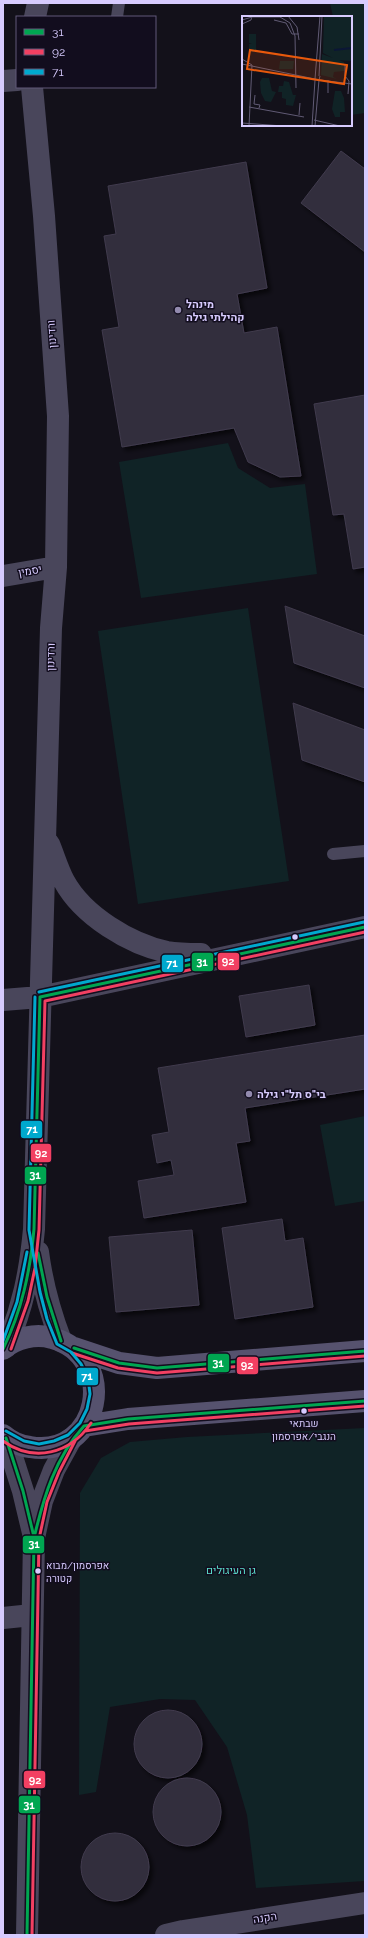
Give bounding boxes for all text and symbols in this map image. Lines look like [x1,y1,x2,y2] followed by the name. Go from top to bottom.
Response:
[16,16,156,88] legend
[242,16,352,126] inset map
[52,25,64,39] text: 31
[52,45,65,59] text: 92
[52,65,64,79] text: 71
[186,298,244,324] place label: מינהל קהילתי גילה
[173,305,183,315] marker: מינהל קהילתי גילה
[45,320,59,348] street label: ורדינון
[17,563,43,579] street label: יסמין
[44,643,58,671] street label: ורדינון
[290,932,300,942] unlabelled marker
[191,952,214,972] line badge: 31
[217,952,240,971] line badge: 92
[161,954,184,973] line badge: 71
[222,955,234,968] text: 92
[196,956,208,969] text: 31
[166,957,178,970] text: 71
[257,1088,326,1101] place label: בי"ס תל"י גילה
[244,1089,254,1099] marker: בי"ס תל"י גילה
[20,1120,43,1139] line badge: 71
[26,1123,38,1136] text: 71
[30,1143,52,1163] line badge: 92
[35,1147,47,1160] text: 92
[24,1166,47,1185] line badge: 31
[29,1169,41,1182] text: 31
[207,1353,230,1373] line badge: 31
[236,1356,259,1375] line badge: 92
[212,1357,224,1370] text: 31
[241,1359,253,1372] text: 92
[76,1367,99,1386] line badge: 71
[81,1370,93,1383] text: 71
[299,1406,309,1416] marker: שבתאי הנגבי/אפרסמון
[272,1418,336,1442] place label: שבתאי הנגבי/אפרסמון
[22,1535,45,1554] line badge: 31
[28,1538,40,1551] text: 31
[46,1560,109,1584] place label: אפרסמון/מבוא קטורה
[206,1564,256,1577] park label: גן העיגולים
[33,1566,43,1576] marker: אפרסמון/מבוא קטורה
[23,1770,46,1789] line badge: 92
[29,1774,41,1787] text: 92
[18,1795,41,1814] line badge: 31
[23,1799,35,1812] text: 31
[252,1910,278,1926] street label: הקנה

